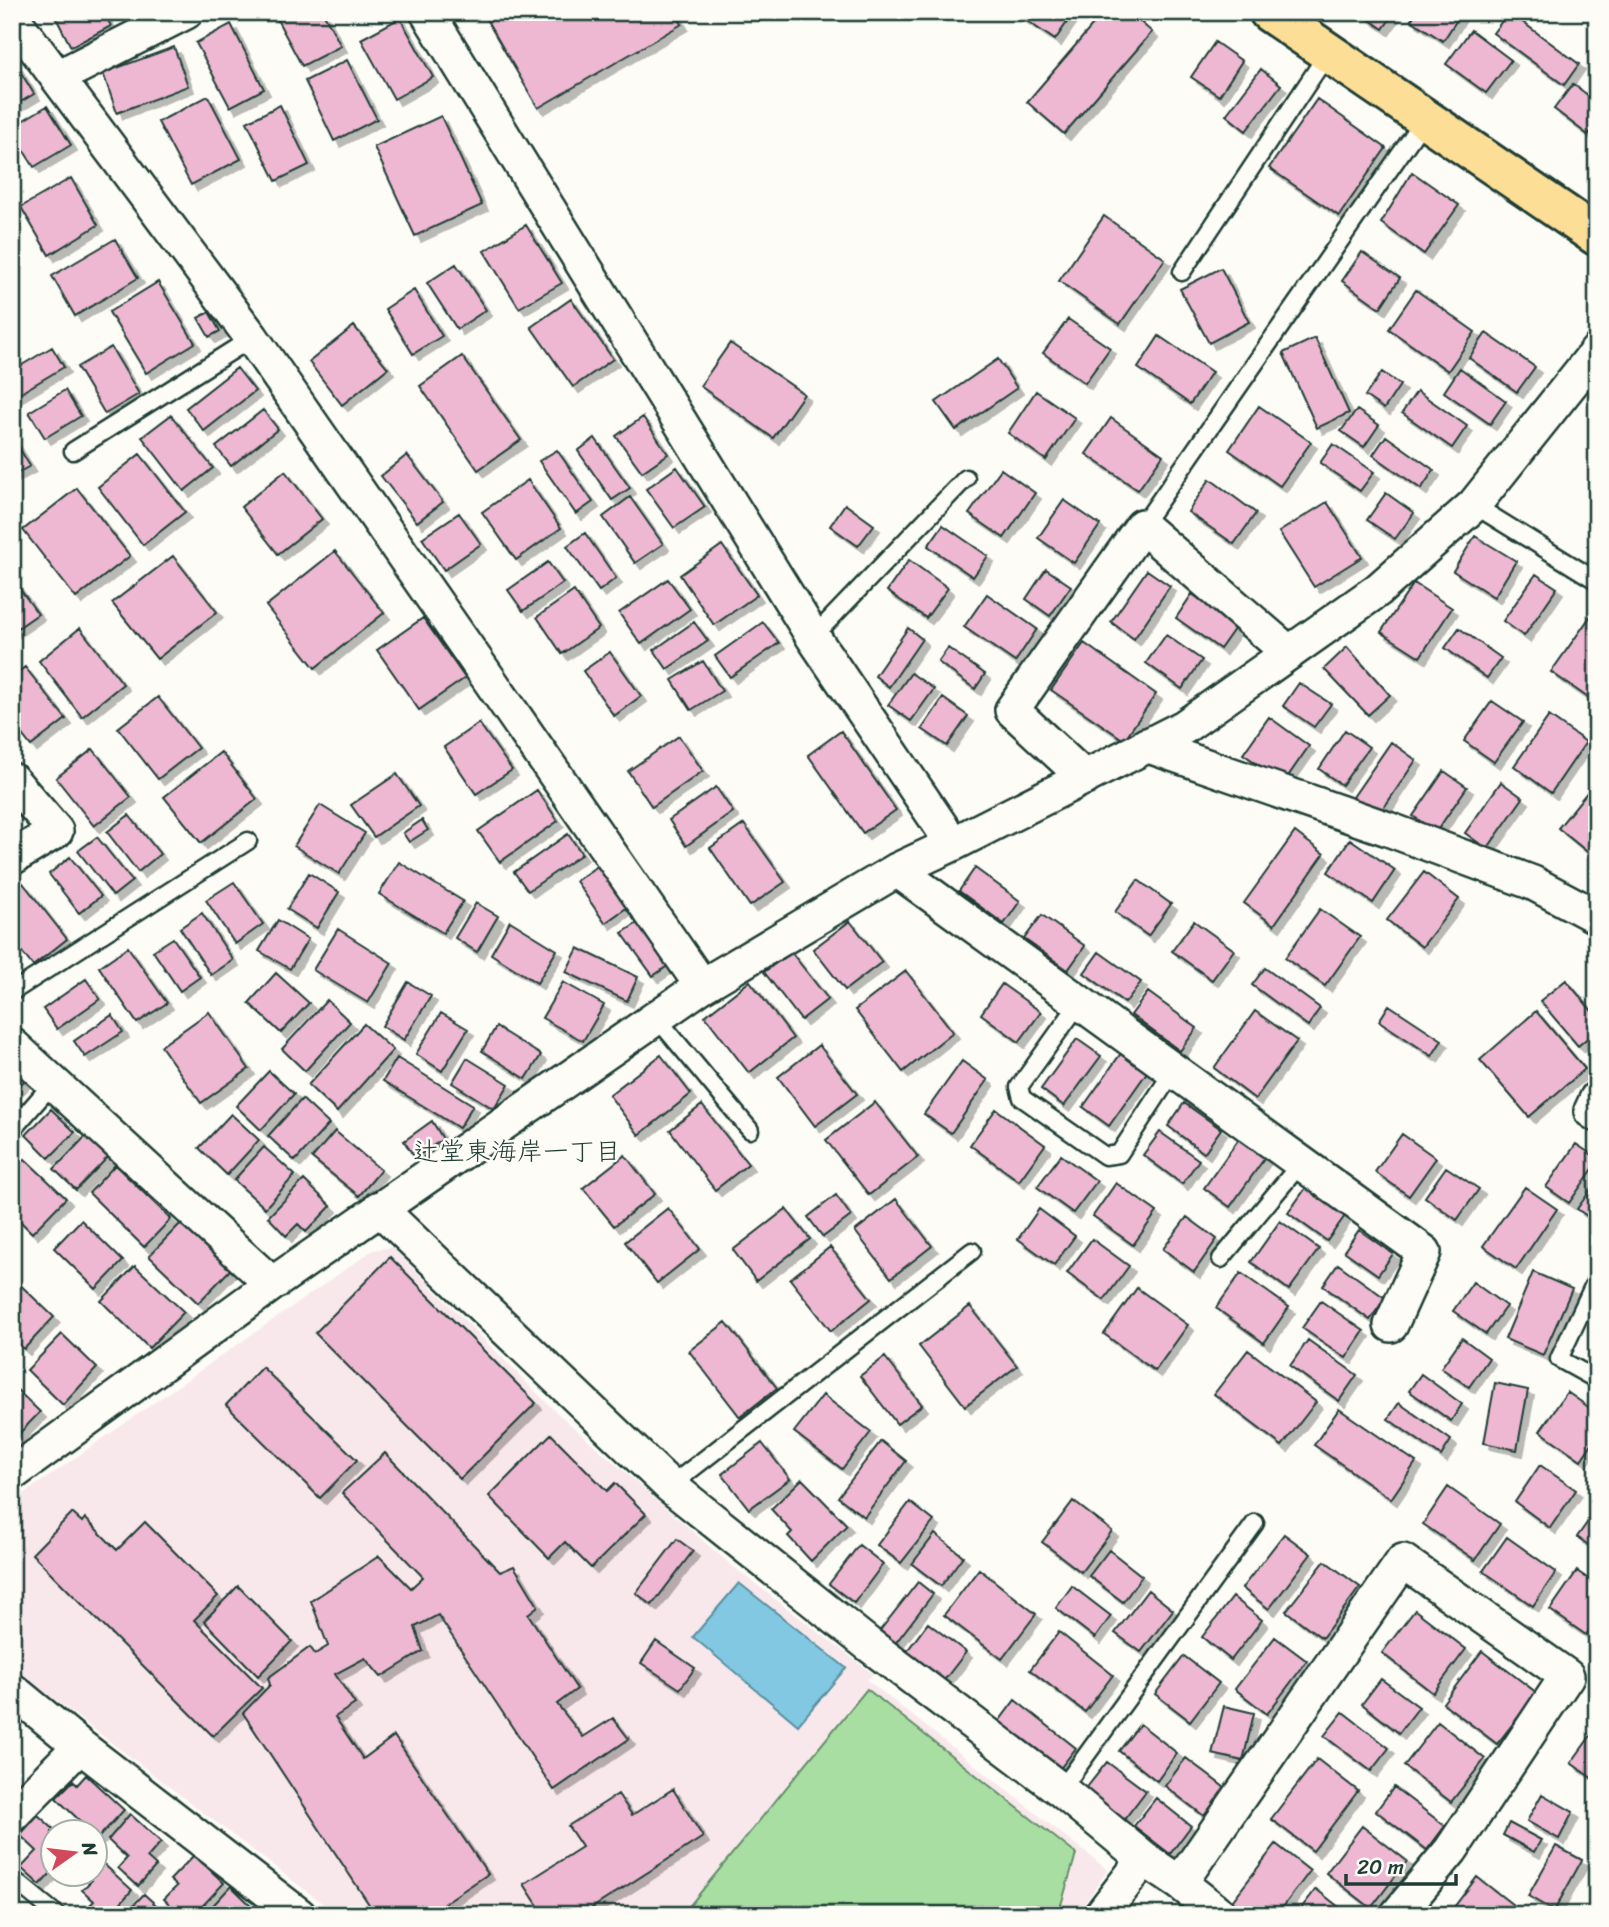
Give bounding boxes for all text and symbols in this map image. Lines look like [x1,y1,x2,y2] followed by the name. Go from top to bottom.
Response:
[413,1128,621,1174] district label: 辻堂東海岸一丁目
[38,1818,108,1888] north arrow
[72,1838,108,1860] text: N
[1346,1843,1457,1887] scale bar
[1357,1848,1404,1886] text: 20 m

